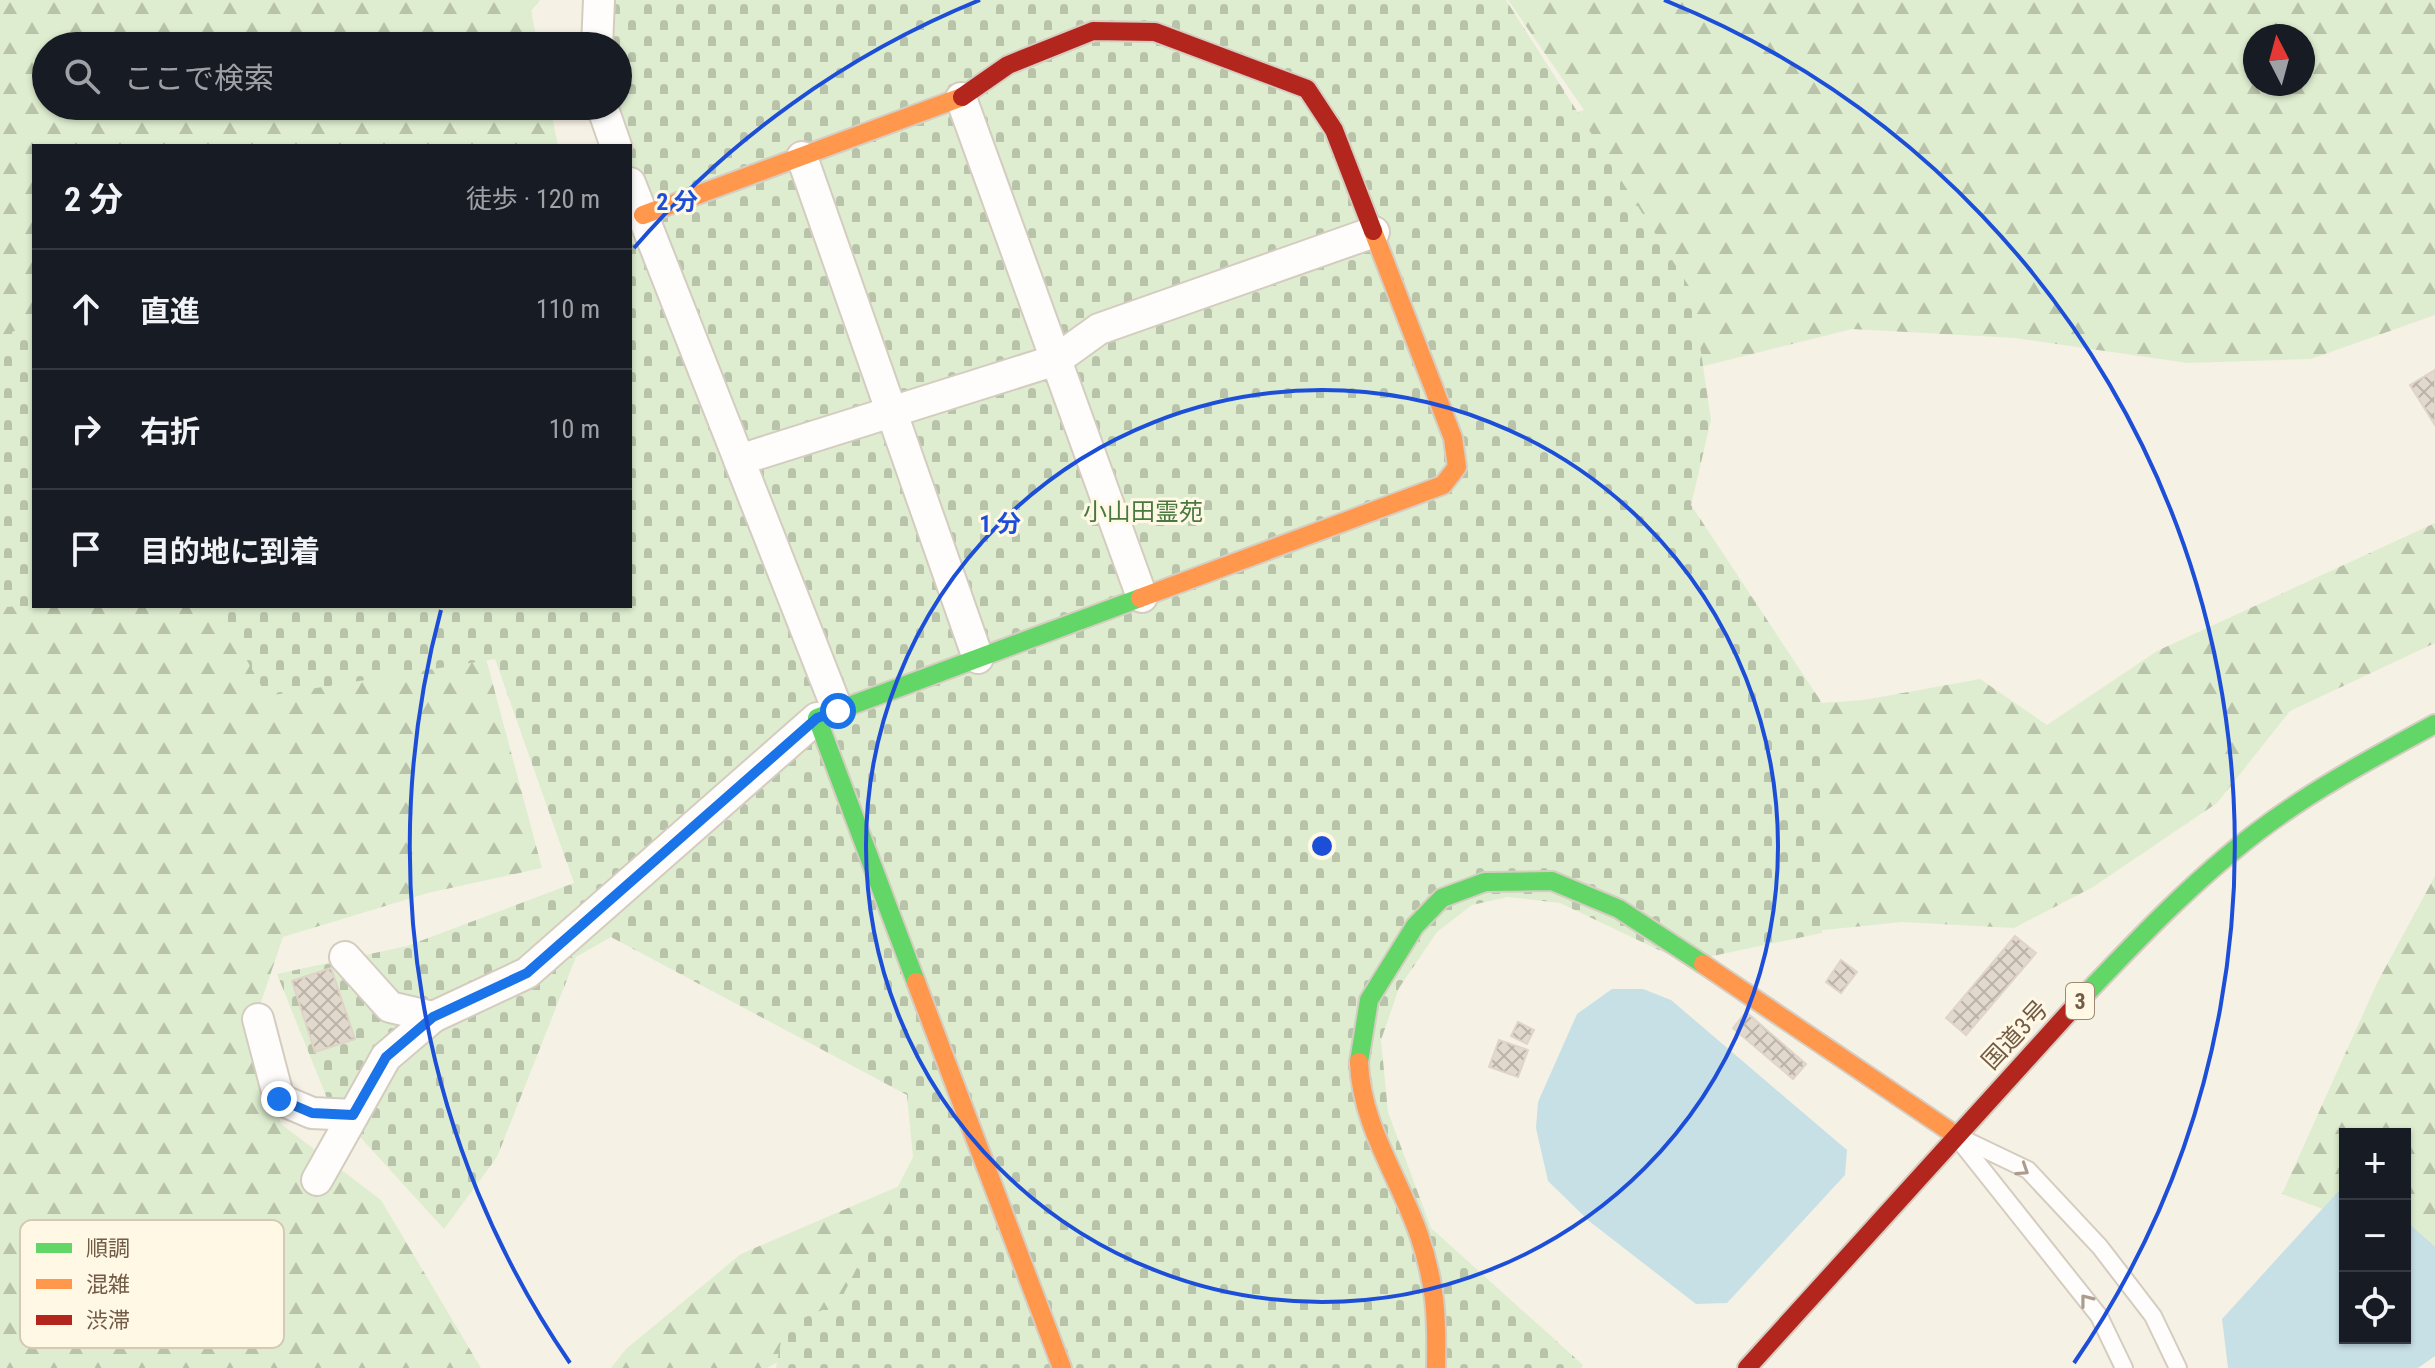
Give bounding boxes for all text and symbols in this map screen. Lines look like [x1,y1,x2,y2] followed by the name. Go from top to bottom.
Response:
[2243,24,2315,96] north arrow
[32,32,632,120] search box
[60,54,104,98] icon: search
[124,61,274,96] text: ここで検索
[64,179,123,219] text: 2 分
[466,184,600,214] text: 徒歩 · 120 m
[656,188,698,216] text: 2 分
[64,287,108,331] icon: ahead
[140,294,200,329] text: 直進
[536,294,600,324] text: 110 m
[64,407,108,451] icon: right
[140,414,200,449] text: 右折
[549,414,600,444] text: 10 m
[1083,498,1203,526] park label: 小山田霊苑
[979,510,1021,538] text: 1 分
[64,527,108,571] icon: arrive
[140,534,320,569] text: 目的地に到着
[820,693,856,729] route start
[1308,832,1336,860] centre of rings
[2066,983,2094,1019] road number: 3
[1976,995,2054,1075] street label: 国道3号
[261,1081,297,1117] route end
[2339,1128,2411,1344] map controls
[2339,1128,2411,1200] button: +
[2015,1160,2029,1175] one-way arrow
[2339,1200,2411,1272] button: −
[20,1220,284,1348] legend
[86,1236,130,1261] text: 順調
[86,1272,130,1297] text: 混雑
[2339,1272,2411,1344] button: locate
[2082,1294,2096,1309] one-way arrow
[86,1308,130,1333] text: 渋滞

